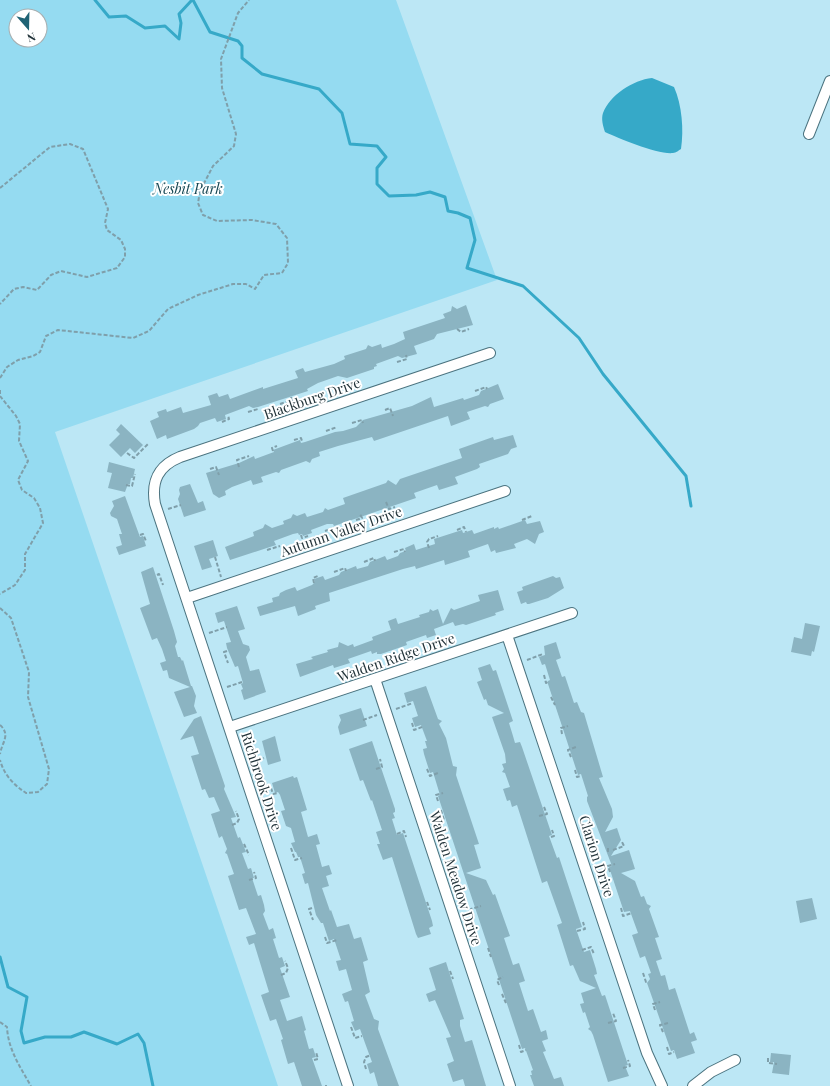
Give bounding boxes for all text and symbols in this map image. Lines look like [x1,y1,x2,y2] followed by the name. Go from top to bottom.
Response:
[8,8,48,48] north arrow
[25,29,38,46] text: N
[151,179,223,198] park label: Nesbit Park
[261,373,363,423] street label: Blackburg Drive
[277,501,404,561] street label: Autumn Valley Drive
[334,628,457,686] street label: Walden Ridge Drive
[237,729,287,833] street label: Richbrook Drive
[425,808,487,947] street label: Walden Meadow Drive
[575,813,619,899] street label: Clarion Drive

